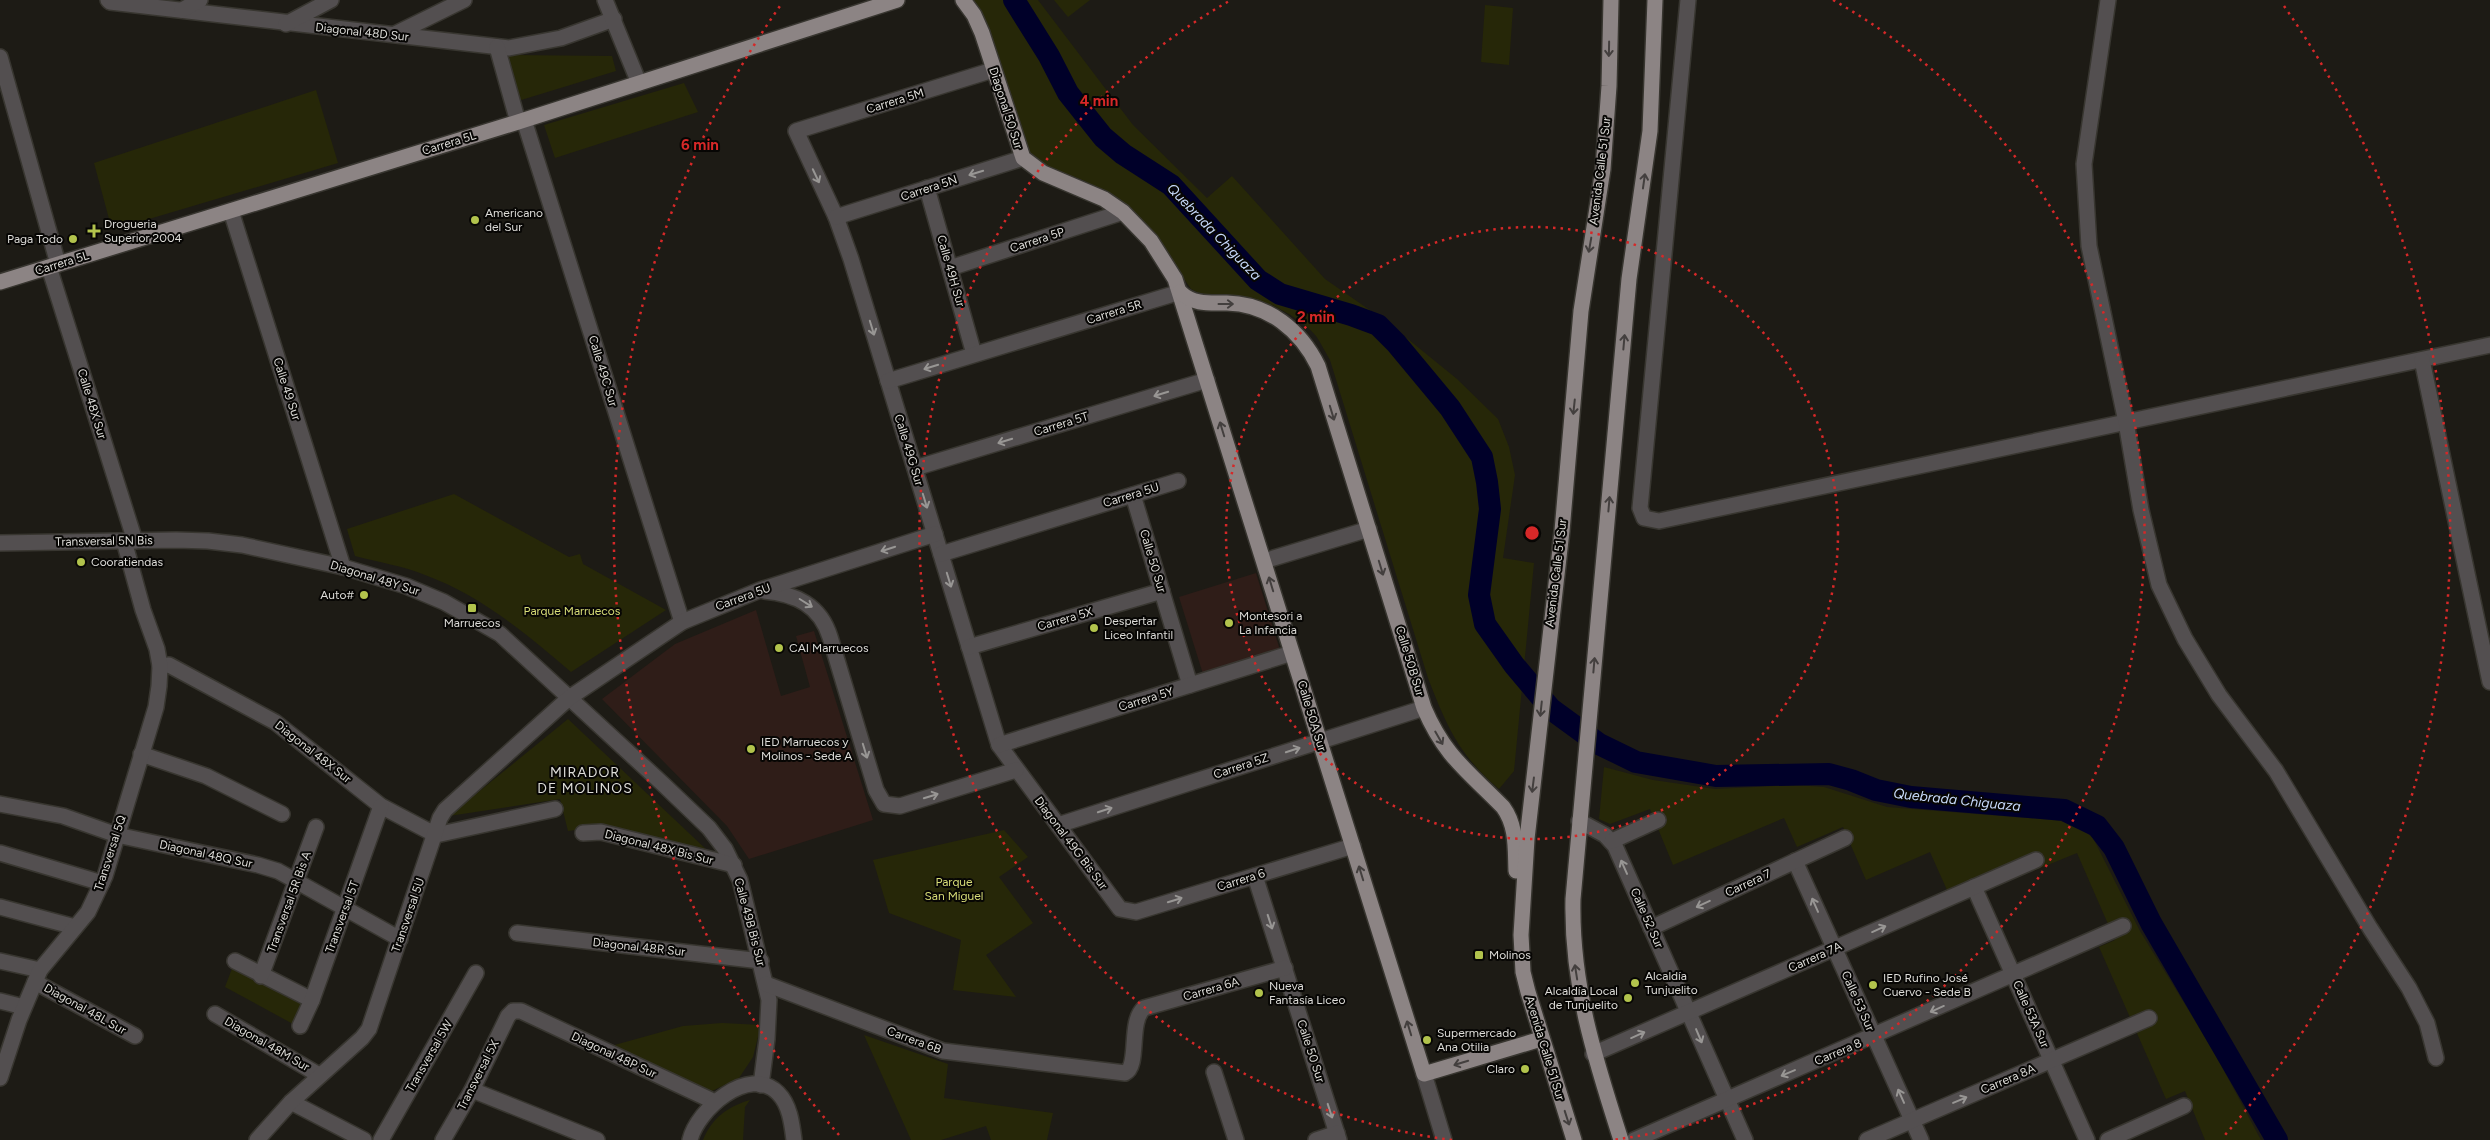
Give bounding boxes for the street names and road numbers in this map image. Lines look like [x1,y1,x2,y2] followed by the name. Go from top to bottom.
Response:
[315,20,409,44] street label: Diagonal 48D Sur
[986,65,1026,151] street label: Diagonal 50 Sur
[864,86,926,116] street label: Carrera 5M
[1586,116,1614,226] street label: Avenida Calle 51 Sur
[420,128,478,158] street label: Carrera 5L
[899,172,959,204] street label: Carrera 5N
[1008,225,1066,255] street label: Carrera 5P
[934,234,968,308] street label: Calle 49H Sur
[33,248,91,278] street label: Carrera 5L
[1085,297,1143,327] street label: Carrera 5R
[586,334,620,408] street label: Calle 49C Sur
[270,356,304,422] street label: Calle 49 Sur
[75,367,109,441] street label: Calle 48X Sur
[1032,409,1090,439] street label: Carrera 5T
[891,413,927,487] street label: Calle 49G Sur
[1101,480,1161,510] street label: Carrera 5U
[1542,518,1570,628] street label: Avenida Calle 51 Sur
[1137,528,1169,594] street label: Calle 50 Sur
[55,533,153,549] street label: Transversal 5N Bis
[329,558,421,598] street label: Diagonal 48Y Sur
[713,581,773,613] street label: Carrera 5U
[1036,604,1095,634] street label: Carrera 5X
[1393,624,1427,698] street label: Calle 50B Sur
[1295,679,1329,753] street label: Calle 50A Sur
[1117,684,1176,714] street label: Carrera 5Y
[272,718,354,786] street label: Diagonal 48X Sur
[1212,750,1271,781] street label: Carrera 5Z
[1031,794,1111,892] street label: Diagonal 49G Bis Sur
[91,813,129,893] street label: Transversal 5Q
[603,827,715,867] street label: Diagonal 48X Bis Sur
[158,837,254,871] street label: Diagonal 48Q Sur
[264,849,314,955] street label: Transversal 5R Bis A
[1215,866,1267,894] street label: Carrera 6
[1723,866,1774,900] street label: Carrera 7
[389,876,427,954] street label: Transversal 5U
[731,876,769,968] street label: Calle 49B Bis Sur
[322,879,362,955] street label: Transversal 5T
[1628,886,1666,950] street label: Calle 52 Sur
[592,935,686,959] street label: Diagonal 48R Sur
[1786,939,1844,975] street label: Carrera 7A
[1839,969,1877,1033] street label: Calle 53 Sur
[1181,974,1241,1004] street label: Carrera 6A
[2010,978,2052,1050] street label: Calle 53A Sur
[41,981,129,1037] street label: Diagonal 48L Sur
[1522,994,1568,1102] street label: Avenida Calle 51 Sur
[222,1014,312,1074] street label: Diagonal 48M Sur
[403,1017,456,1095] street label: Transversal 5W
[1294,1018,1328,1084] street label: Calle 50 Sur
[885,1024,943,1056] street label: Carrera 6B
[569,1029,659,1081] street label: Diagonal 48P Sur
[1812,1036,1864,1068] street label: Carrera 8
[454,1037,502,1112] street label: Transversal 5X
[1979,1061,2037,1097] street label: Carrera 8A

